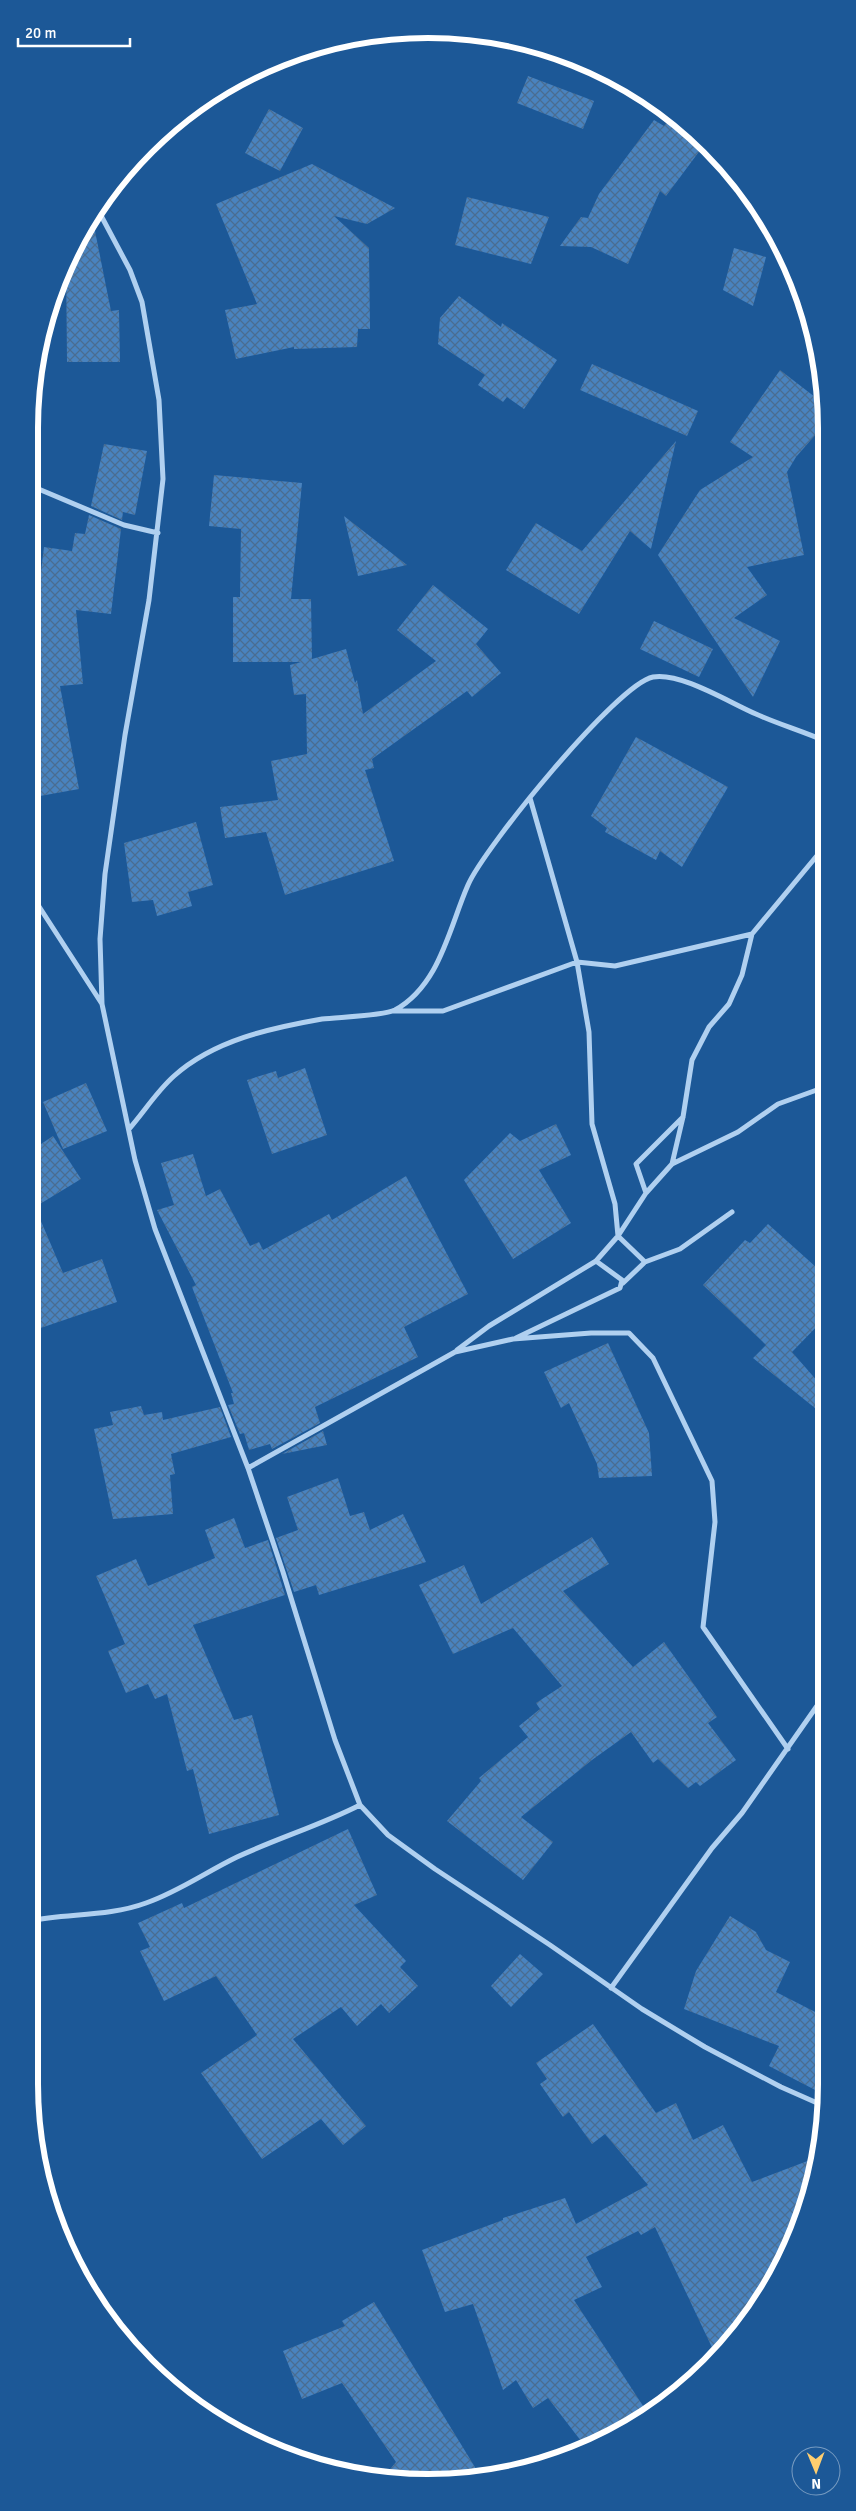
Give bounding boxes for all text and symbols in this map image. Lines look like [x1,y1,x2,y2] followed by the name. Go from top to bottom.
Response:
[18,15,130,47] scale bar
[25,24,56,42] text: 20 m
[791,2446,841,2496] north arrow
[811,2475,821,2492] text: N

